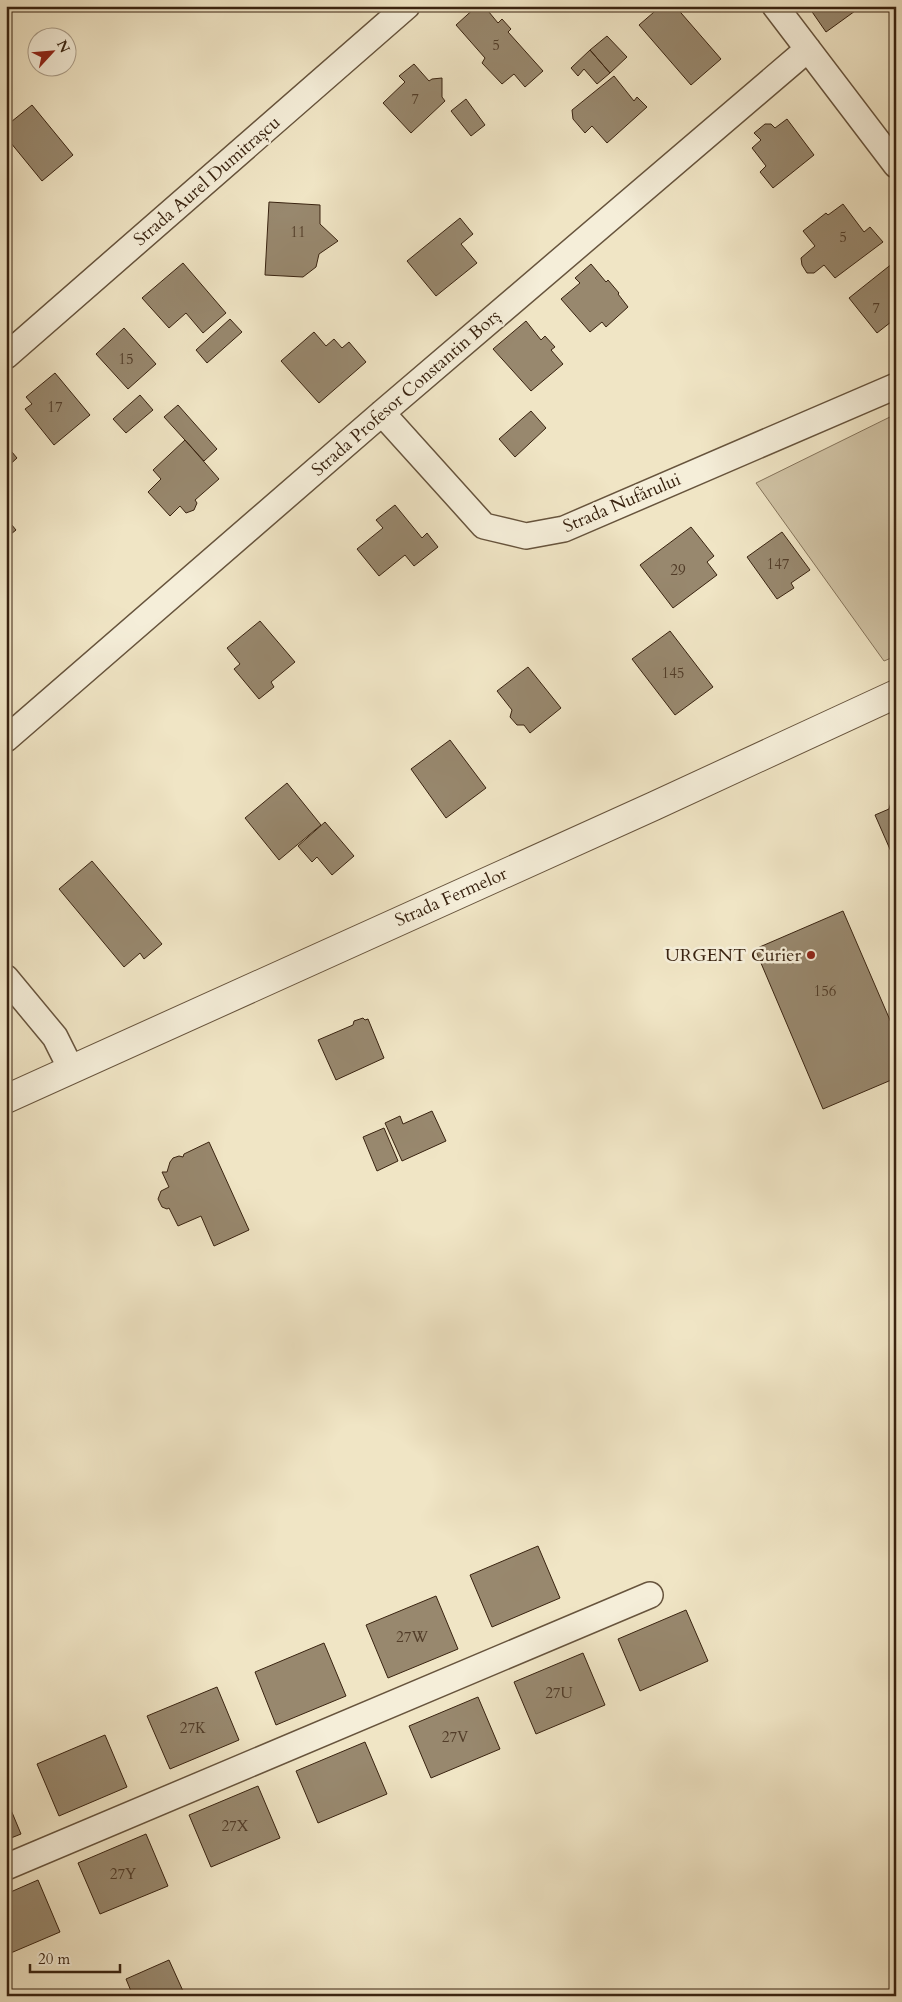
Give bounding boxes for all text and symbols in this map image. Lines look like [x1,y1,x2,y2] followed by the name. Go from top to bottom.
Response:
[28,28,78,78] north arrow
[492,35,500,55] house number: 5
[52,37,74,56] text: N
[411,89,419,109] house number: 7
[128,110,286,252] street label: Strada Aurel Dumitrașcu
[290,222,306,242] house number: 11
[839,227,847,247] house number: 5
[872,298,880,318] house number: 7
[306,304,506,482] street label: Strada Profesor Constantin Borș
[118,349,134,369] house number: 15
[47,397,63,417] house number: 17
[559,467,685,539] street label: Strada Nufărului
[766,554,790,574] house number: 147
[670,560,686,580] house number: 29
[661,663,685,683] house number: 145
[391,861,512,933] street label: Strada Fermelor
[665,943,801,968] place label: URGENT Curier
[805,949,817,961] marker: URGENT Curier
[813,981,837,1001] house number: 156
[396,1627,428,1647] house number: 27W
[545,1683,574,1703] house number: 27U
[180,1718,207,1738] house number: 27K
[442,1727,468,1747] house number: 27V
[221,1816,249,1836] house number: 27X
[110,1864,137,1884] house number: 27Y
[30,1942,120,1974] scale bar
[38,1949,70,1969] text: 20 m

